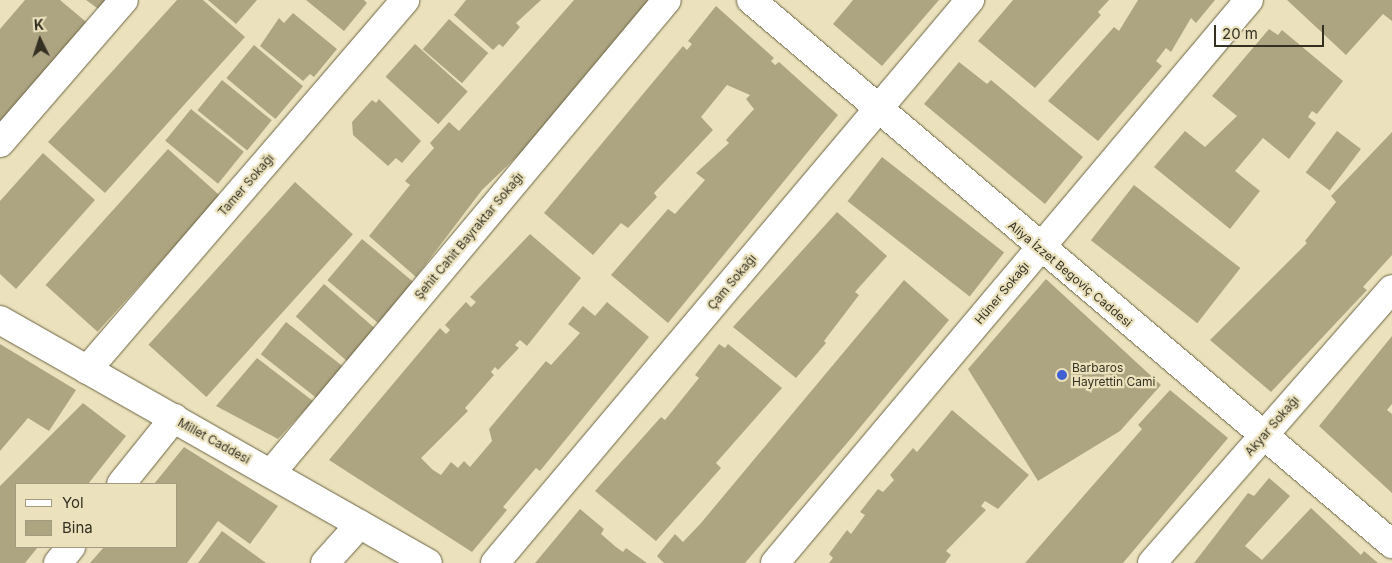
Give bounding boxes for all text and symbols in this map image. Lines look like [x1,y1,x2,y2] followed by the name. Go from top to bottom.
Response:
[15,15,65,65] north arrow
[1217,15,1327,47] scale bar
[33,16,45,33] text: K
[1222,24,1258,43] text: 20 m
[215,151,277,219] street label: Tamer Sokağı
[412,170,526,302] street label: Şehit Cahit Bayraktar Sokağı
[1005,218,1135,330] street label: Aliya İzzet Begoviç Caddesi
[705,251,759,313] street label: Çam Sokağı
[972,259,1032,327] street label: Hüner Sokağı
[1072,361,1155,389] place label: Barbaros Hayrettin Cami
[1056,369,1068,381] marker: Barbaros Hayrettin Cami
[1242,393,1302,459] street label: Akyar Sokağı
[175,415,253,467] street label: Millet Caddesi
[15,483,178,548] legend
[62,493,84,512] text: Yol
[62,518,93,537] text: Bina

